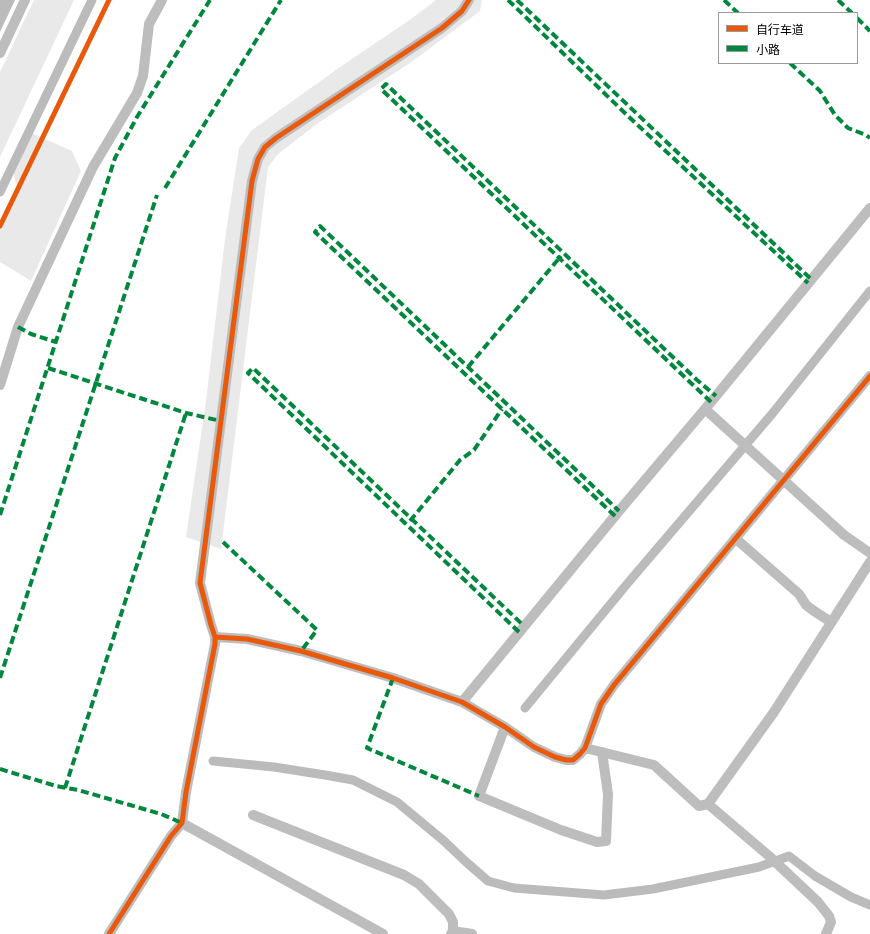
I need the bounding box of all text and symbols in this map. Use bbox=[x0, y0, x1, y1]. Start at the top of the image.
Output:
legend bbox=[718, 12, 858, 64]
text: 自行车道 bbox=[756, 22, 804, 37]
text: 小路 bbox=[756, 42, 780, 57]

